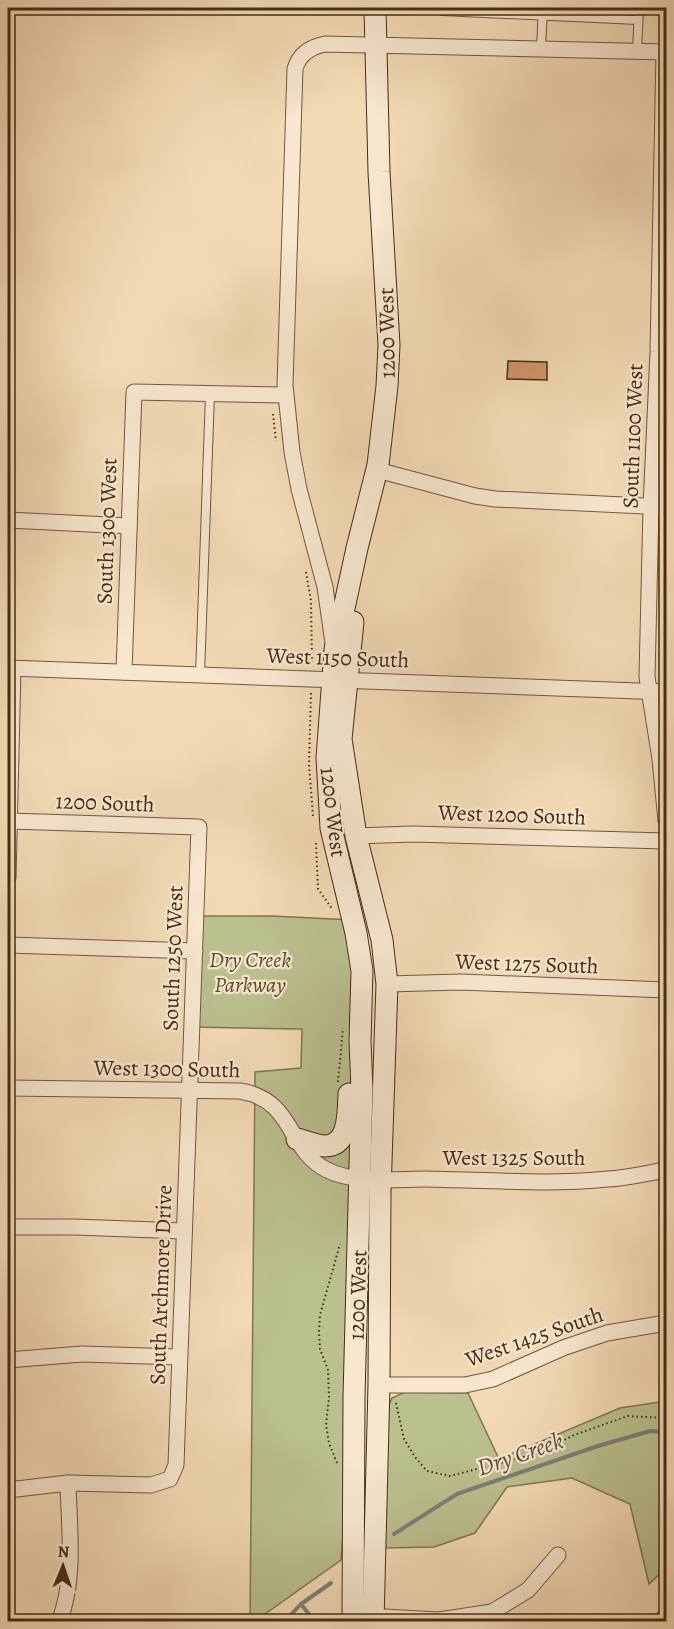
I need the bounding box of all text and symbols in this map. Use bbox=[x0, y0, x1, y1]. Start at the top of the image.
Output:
street label: 1200 West bbox=[371, 287, 403, 379]
street label: South 1100 West bbox=[615, 363, 651, 509]
street label: South 1300 West bbox=[89, 457, 125, 605]
street label: West 1150 South bbox=[265, 640, 410, 675]
street label: 1200 West bbox=[313, 765, 353, 859]
street label: 1200 South bbox=[55, 786, 155, 820]
street label: West 1200 South bbox=[436, 797, 587, 833]
street label: South 1250 West bbox=[155, 885, 191, 1031]
park label: Dry Creek Parkway bbox=[209, 945, 291, 1000]
street label: West 1275 South bbox=[454, 946, 599, 981]
street label: West 1300 South bbox=[92, 1053, 241, 1085]
street label: West 1325 South bbox=[441, 1143, 586, 1173]
street label: South Archmore Drive bbox=[143, 1184, 179, 1386]
street label: 1200 West bbox=[341, 1249, 375, 1341]
street label: West 1425 South bbox=[460, 1299, 608, 1375]
water label: Dry Creek bbox=[473, 1424, 568, 1484]
north arrow bbox=[33, 1536, 93, 1596]
text: N bbox=[57, 1541, 70, 1563]

